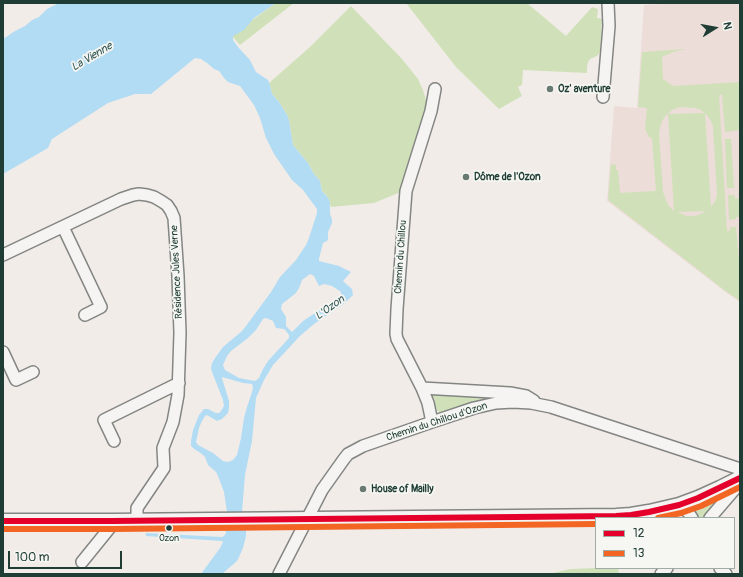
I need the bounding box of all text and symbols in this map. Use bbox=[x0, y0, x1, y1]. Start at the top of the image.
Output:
north arrow bbox=[695, 8, 735, 48]
text: N bbox=[720, 21, 734, 31]
water label: La Vienne bbox=[69, 40, 115, 74]
place label: Oz' aventure bbox=[558, 83, 611, 95]
marker: Oz' aventure bbox=[545, 84, 555, 94]
place label: Dôme de l'Ozon bbox=[474, 171, 541, 183]
marker: Dôme de l'Ozon bbox=[461, 172, 471, 182]
street label: Chemin du Chillou bbox=[392, 220, 410, 294]
street label: Résidence Jules Verne bbox=[169, 225, 185, 319]
water label: L'Ozon bbox=[313, 293, 347, 323]
street label: Chemin du Chillou d'Ozon bbox=[385, 400, 489, 444]
place label: House of Mailly bbox=[371, 483, 434, 495]
marker: House of Mailly bbox=[358, 484, 368, 494]
legend bbox=[595, 517, 735, 569]
marker: Ozon bbox=[164, 523, 174, 533]
text: 12 bbox=[633, 526, 644, 541]
place label: Ozon bbox=[159, 534, 179, 544]
scale bar bbox=[10, 543, 124, 569]
text: 13 bbox=[633, 546, 644, 561]
text: 100 m bbox=[15, 550, 49, 565]

